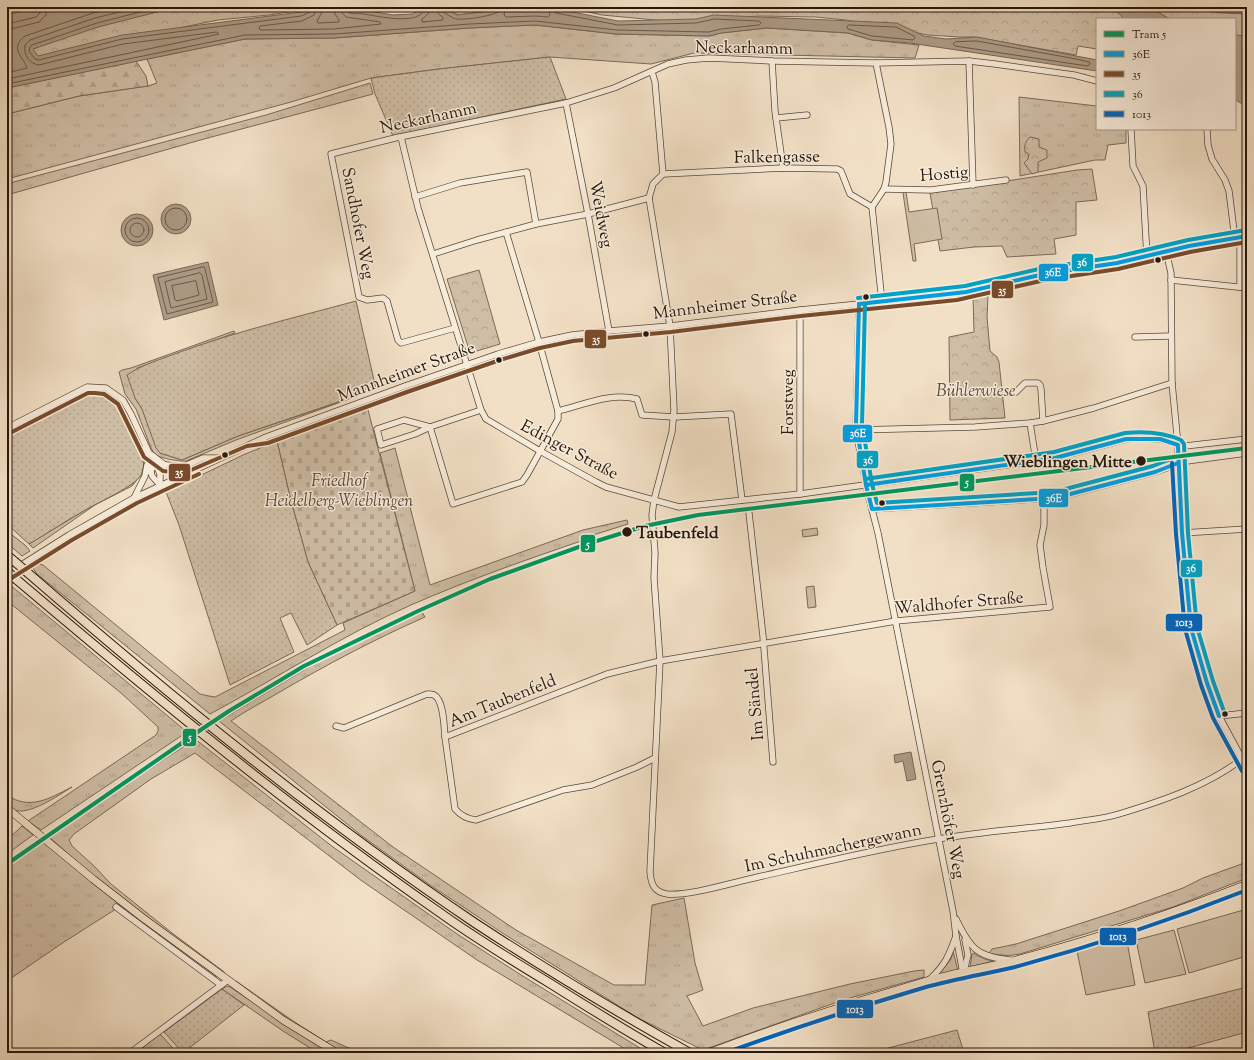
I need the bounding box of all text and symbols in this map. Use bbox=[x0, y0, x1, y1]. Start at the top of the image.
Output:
legend bbox=[1096, 18, 1236, 130]
text: Tram 5 bbox=[1132, 26, 1166, 44]
street label: Neckarhamm bbox=[695, 36, 793, 62]
text: 36E bbox=[1132, 46, 1151, 64]
text: 35 bbox=[1132, 66, 1141, 84]
text: 36 bbox=[1132, 86, 1143, 104]
street label: Neckarhamm bbox=[378, 97, 479, 141]
text: 1013 bbox=[1132, 106, 1151, 124]
street label: Falkengasse bbox=[734, 145, 820, 171]
street label: Hostig bbox=[919, 161, 969, 189]
street label: Sandhofer Weg bbox=[334, 165, 380, 281]
street label: Weidweg bbox=[582, 179, 618, 250]
line badge: 36 bbox=[1071, 253, 1094, 272]
text: 36 bbox=[1077, 255, 1087, 271]
unlabelled marker bbox=[1153, 255, 1163, 265]
line badge: 36E bbox=[1038, 263, 1069, 282]
text: 36E bbox=[1045, 265, 1062, 281]
line badge: 35 bbox=[991, 280, 1014, 299]
text: 35 bbox=[998, 283, 1006, 299]
street label: Mannheimer Straße bbox=[652, 285, 799, 327]
unlabelled marker bbox=[861, 292, 871, 302]
line badge: 35 bbox=[584, 329, 607, 349]
unlabelled marker bbox=[641, 329, 651, 339]
text: 35 bbox=[592, 332, 600, 348]
street label: Mannheimer Straße bbox=[334, 337, 479, 409]
unlabelled marker bbox=[494, 355, 504, 365]
street label: Forstweg bbox=[777, 369, 801, 435]
park label: Bühlerwiese bbox=[936, 380, 1016, 404]
street label: Edinger Straße bbox=[516, 415, 622, 487]
line badge: 36E bbox=[842, 424, 873, 443]
text: 36E bbox=[850, 426, 867, 442]
unlabelled marker bbox=[220, 450, 230, 460]
line badge: 36 bbox=[856, 450, 879, 469]
place label: Wieblingen Mitte bbox=[1003, 451, 1132, 475]
text: 36 bbox=[863, 453, 873, 469]
marker: Wieblingen Mitte bbox=[1134, 454, 1148, 468]
line badge: 35 bbox=[168, 463, 191, 482]
text: 35 bbox=[175, 465, 183, 481]
park label: Friedhof Heidelberg-Wieblingen bbox=[265, 470, 413, 514]
line badge: 5 bbox=[959, 473, 975, 492]
text: 5 bbox=[964, 475, 969, 491]
line badge: 36E bbox=[1038, 488, 1069, 508]
text: 36E bbox=[1046, 491, 1063, 507]
unlabelled marker bbox=[877, 498, 887, 508]
place label: Taubenfeld bbox=[636, 522, 719, 546]
marker: Taubenfeld bbox=[620, 525, 634, 539]
line badge: 5 bbox=[580, 534, 596, 553]
text: 5 bbox=[585, 537, 590, 553]
line badge: 36 bbox=[1180, 559, 1203, 578]
text: 36 bbox=[1186, 561, 1196, 577]
street label: Waldhofer Straße bbox=[894, 586, 1025, 622]
line badge: 1013 bbox=[1165, 613, 1203, 632]
text: 1013 bbox=[1174, 615, 1193, 631]
street label: Im Sändel bbox=[741, 666, 771, 741]
street label: Am Taubenfeld bbox=[445, 669, 560, 734]
unlabelled marker bbox=[1220, 709, 1230, 719]
line badge: 5 bbox=[182, 728, 197, 747]
text: 5 bbox=[187, 730, 192, 746]
street label: Grenzhöfer Weg bbox=[924, 758, 970, 881]
street label: Im Schuhmachergewann bbox=[743, 818, 924, 879]
line badge: 1013 bbox=[1099, 927, 1137, 946]
text: 1013 bbox=[1108, 929, 1127, 945]
line badge: 1013 bbox=[836, 999, 874, 1019]
text: 1013 bbox=[845, 1002, 864, 1018]

